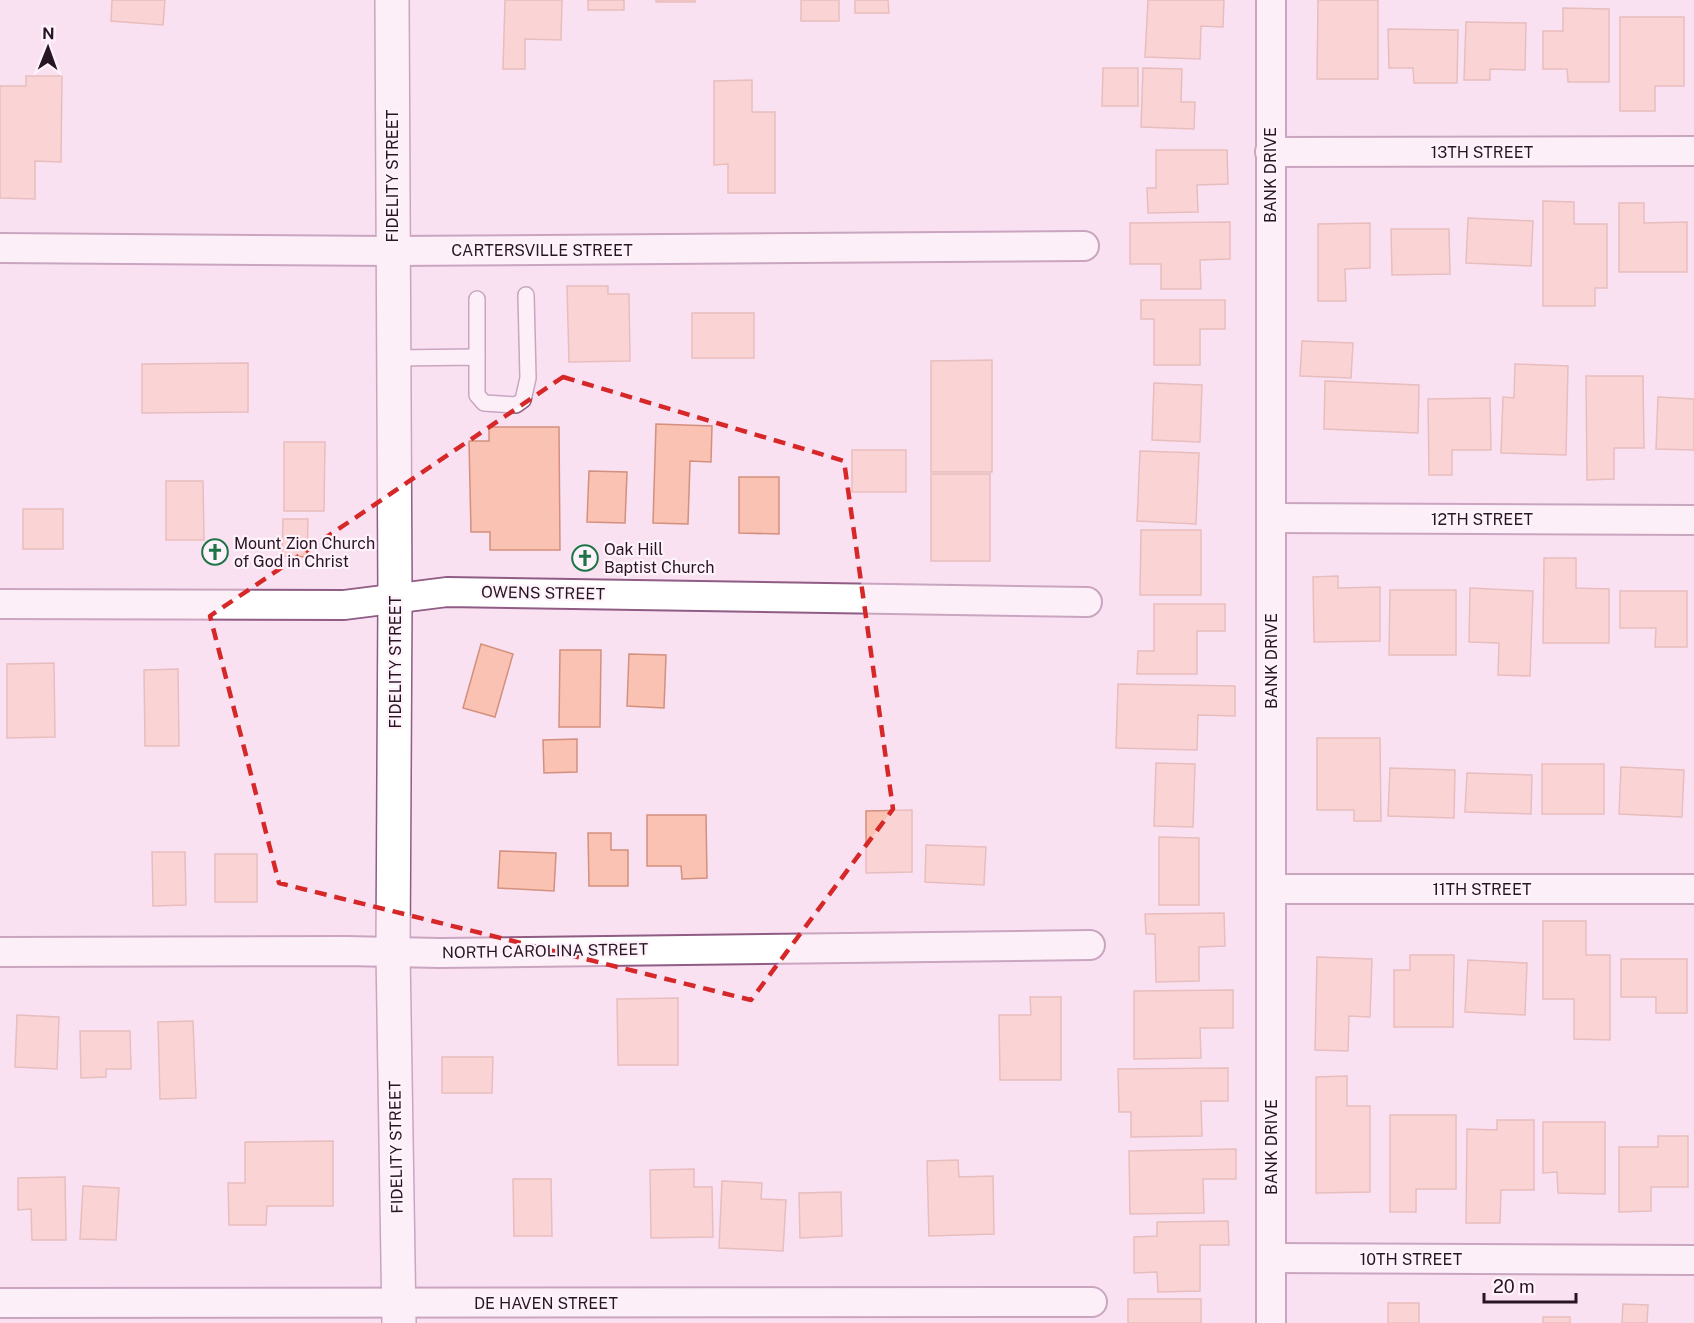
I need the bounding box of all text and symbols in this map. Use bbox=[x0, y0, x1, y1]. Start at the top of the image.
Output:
north arrow bbox=[18, 18, 78, 78]
text: N bbox=[42, 24, 55, 43]
street label: FIDELITY STREET bbox=[383, 109, 402, 243]
street label: BANK DRIVE bbox=[1261, 127, 1280, 223]
street label: 13TH STREET bbox=[1431, 143, 1534, 162]
street label: CARTERSVILLE STREET bbox=[451, 241, 633, 260]
street label: 12TH STREET bbox=[1431, 510, 1534, 529]
place label: Mount Zion Church of God in Christ bbox=[234, 534, 375, 571]
church icon: Mount Zion Church of God in Christ bbox=[200, 537, 230, 567]
place label: Oak Hill Baptist Church bbox=[604, 540, 715, 577]
church icon: Oak Hill Baptist Church bbox=[570, 543, 600, 573]
street label: OWENS STREET bbox=[481, 582, 606, 604]
street label: FIDELITY STREET bbox=[386, 595, 405, 729]
street label: BANK DRIVE bbox=[1262, 613, 1281, 709]
street label: 11TH STREET bbox=[1432, 880, 1532, 899]
street label: NORTH CAROLINA STREET bbox=[442, 940, 649, 962]
street label: FIDELITY STREET bbox=[385, 1080, 407, 1214]
street label: BANK DRIVE bbox=[1262, 1099, 1281, 1195]
street label: 10TH STREET bbox=[1360, 1250, 1463, 1269]
scale bar bbox=[1484, 1266, 1576, 1304]
text: 20 m bbox=[1493, 1276, 1535, 1297]
street label: DE HAVEN STREET bbox=[474, 1294, 618, 1313]

